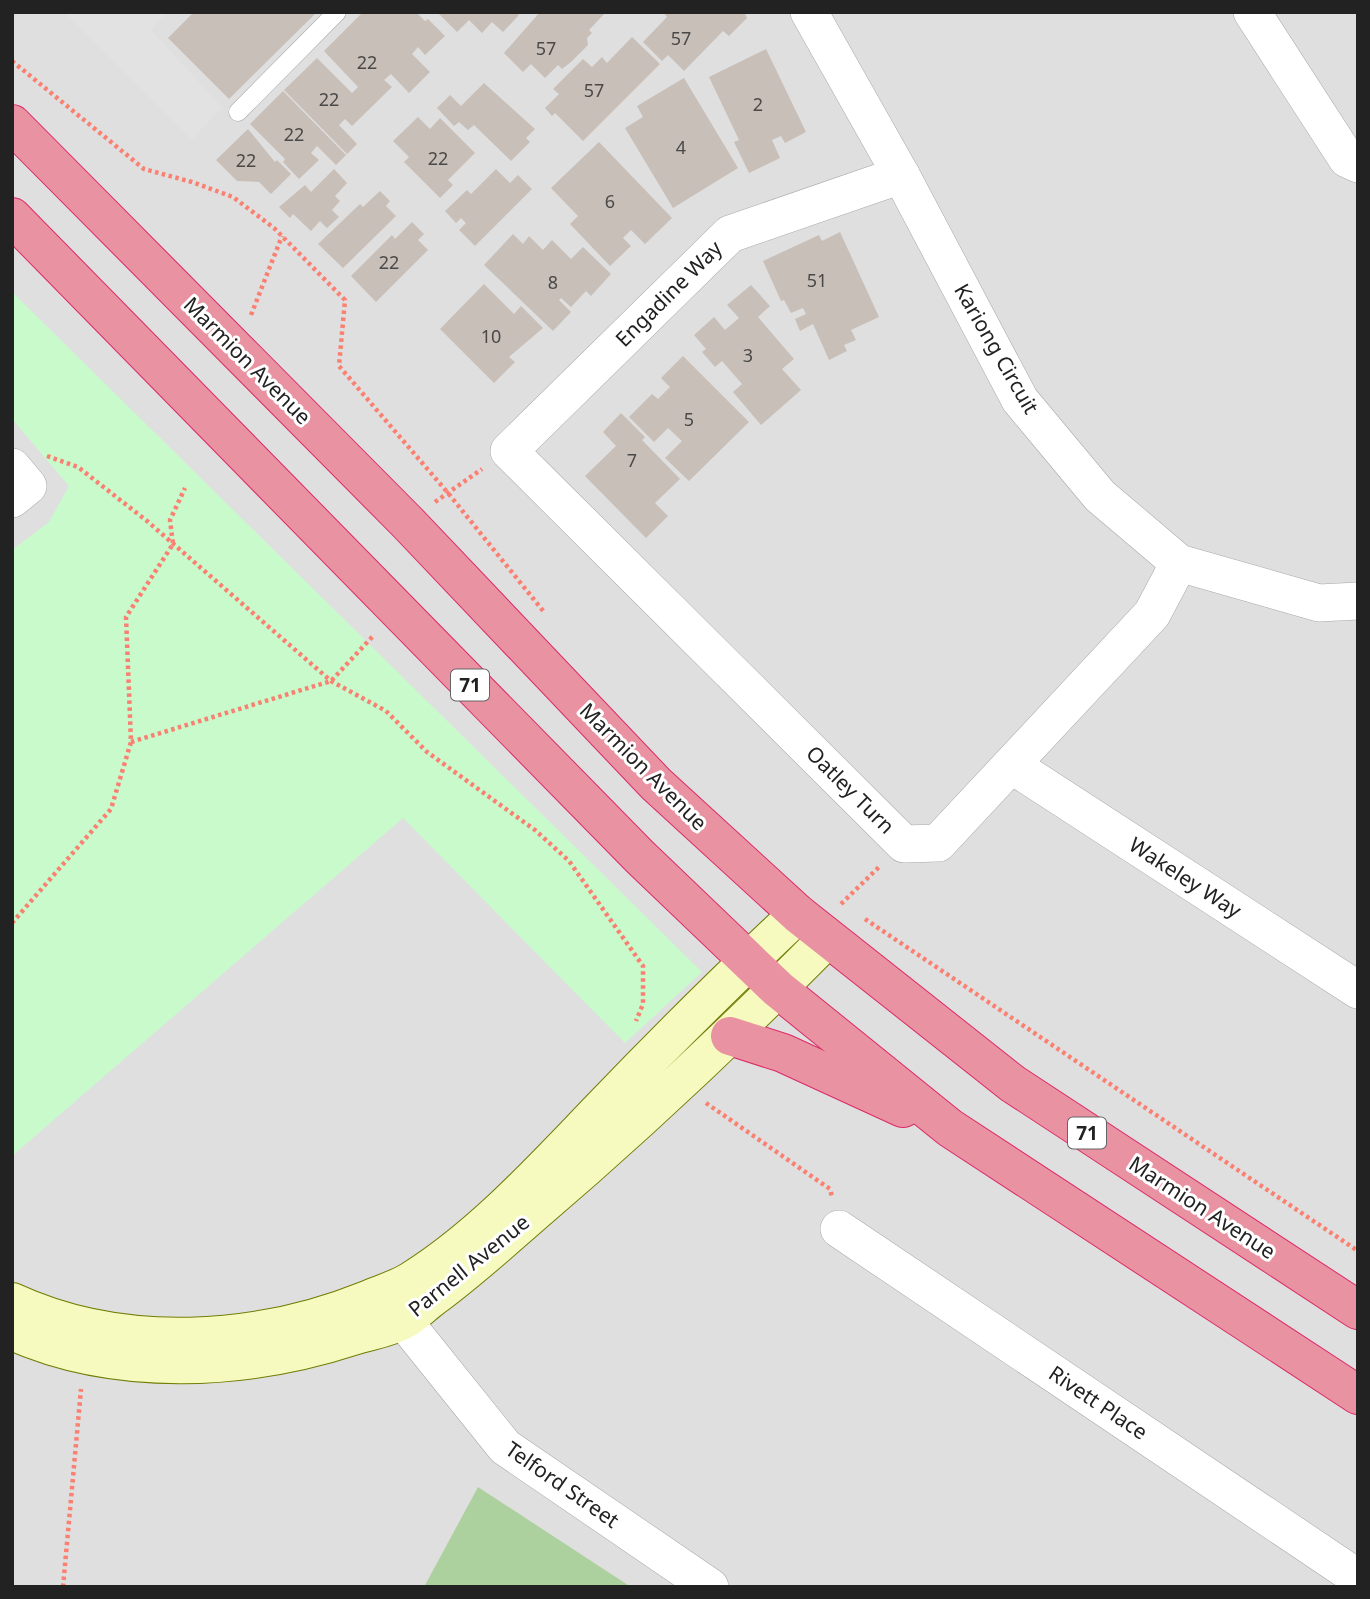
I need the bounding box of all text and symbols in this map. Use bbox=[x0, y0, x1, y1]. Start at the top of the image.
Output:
house number: 57 bbox=[671, 26, 691, 50]
house number: 57 bbox=[536, 36, 556, 60]
house number: 22 bbox=[357, 50, 377, 74]
house number: 57 bbox=[584, 78, 604, 102]
house number: 22 bbox=[319, 87, 339, 111]
house number: 2 bbox=[753, 92, 763, 116]
house number: 22 bbox=[284, 122, 304, 146]
house number: 4 bbox=[676, 135, 686, 159]
house number: 22 bbox=[428, 146, 448, 170]
house number: 22 bbox=[236, 148, 256, 172]
house number: 6 bbox=[605, 189, 615, 213]
street label: Engadine Way bbox=[609, 234, 728, 353]
house number: 22 bbox=[379, 250, 399, 274]
house number: 51 bbox=[807, 268, 827, 292]
house number: 8 bbox=[548, 270, 558, 294]
street label: Kariong Circuit bbox=[948, 278, 1046, 419]
street label: Marmion Avenue bbox=[178, 290, 318, 430]
house number: 10 bbox=[481, 324, 501, 348]
house number: 3 bbox=[743, 343, 753, 367]
house number: 5 bbox=[684, 407, 694, 431]
house number: 7 bbox=[627, 448, 637, 472]
road number: 71 bbox=[451, 670, 489, 700]
street label: Marmion Avenue bbox=[574, 696, 714, 836]
street label: Oatley Turn bbox=[800, 739, 901, 840]
street label: Wakeley Way bbox=[1124, 830, 1247, 924]
road number: 71 bbox=[1068, 1118, 1106, 1148]
street label: Marmion Avenue bbox=[1124, 1149, 1281, 1265]
street label: Parnell Avenue bbox=[402, 1208, 535, 1323]
street label: Rivett Place bbox=[1044, 1359, 1153, 1445]
street label: Telford Street bbox=[500, 1435, 625, 1534]

